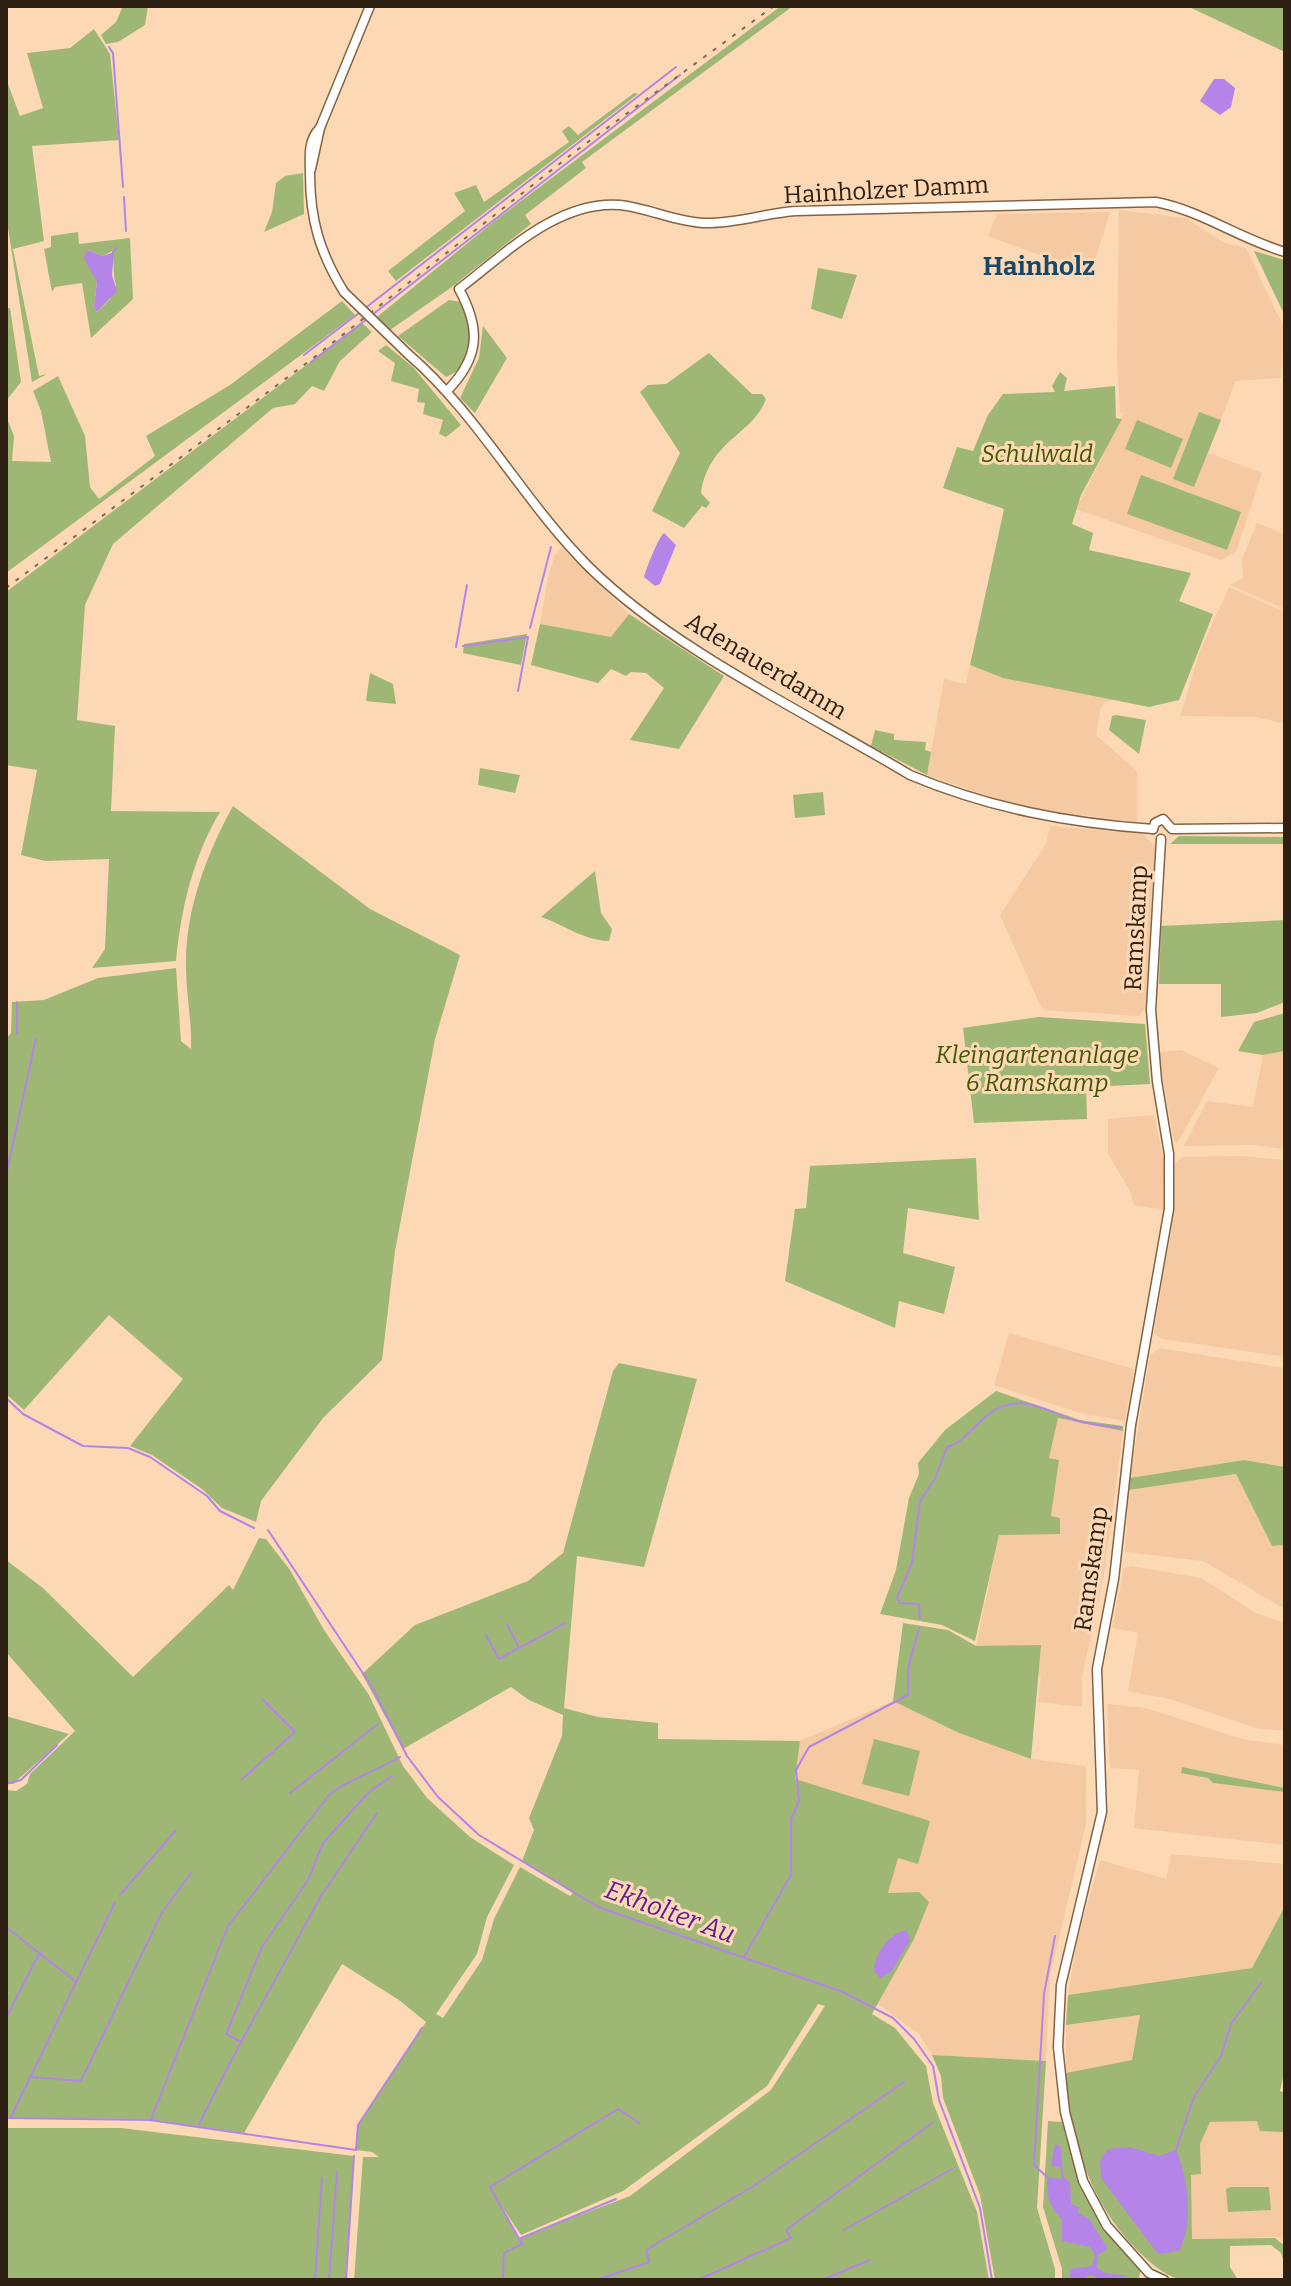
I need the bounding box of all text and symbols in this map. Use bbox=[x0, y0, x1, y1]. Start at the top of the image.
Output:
street label: Hainholzer Damm bbox=[783, 171, 989, 209]
district label: Hainholz bbox=[983, 251, 1095, 282]
park label: Schulwald bbox=[981, 440, 1093, 468]
street label: Adenauerdamm bbox=[680, 607, 852, 725]
street label: Ramskamp bbox=[1119, 864, 1153, 992]
park label: Kleingartenanlage 6 Ramskamp bbox=[935, 1041, 1139, 1097]
street label: Ramskamp bbox=[1068, 1505, 1114, 1633]
water label: Ekholter Au bbox=[601, 1874, 739, 1950]

